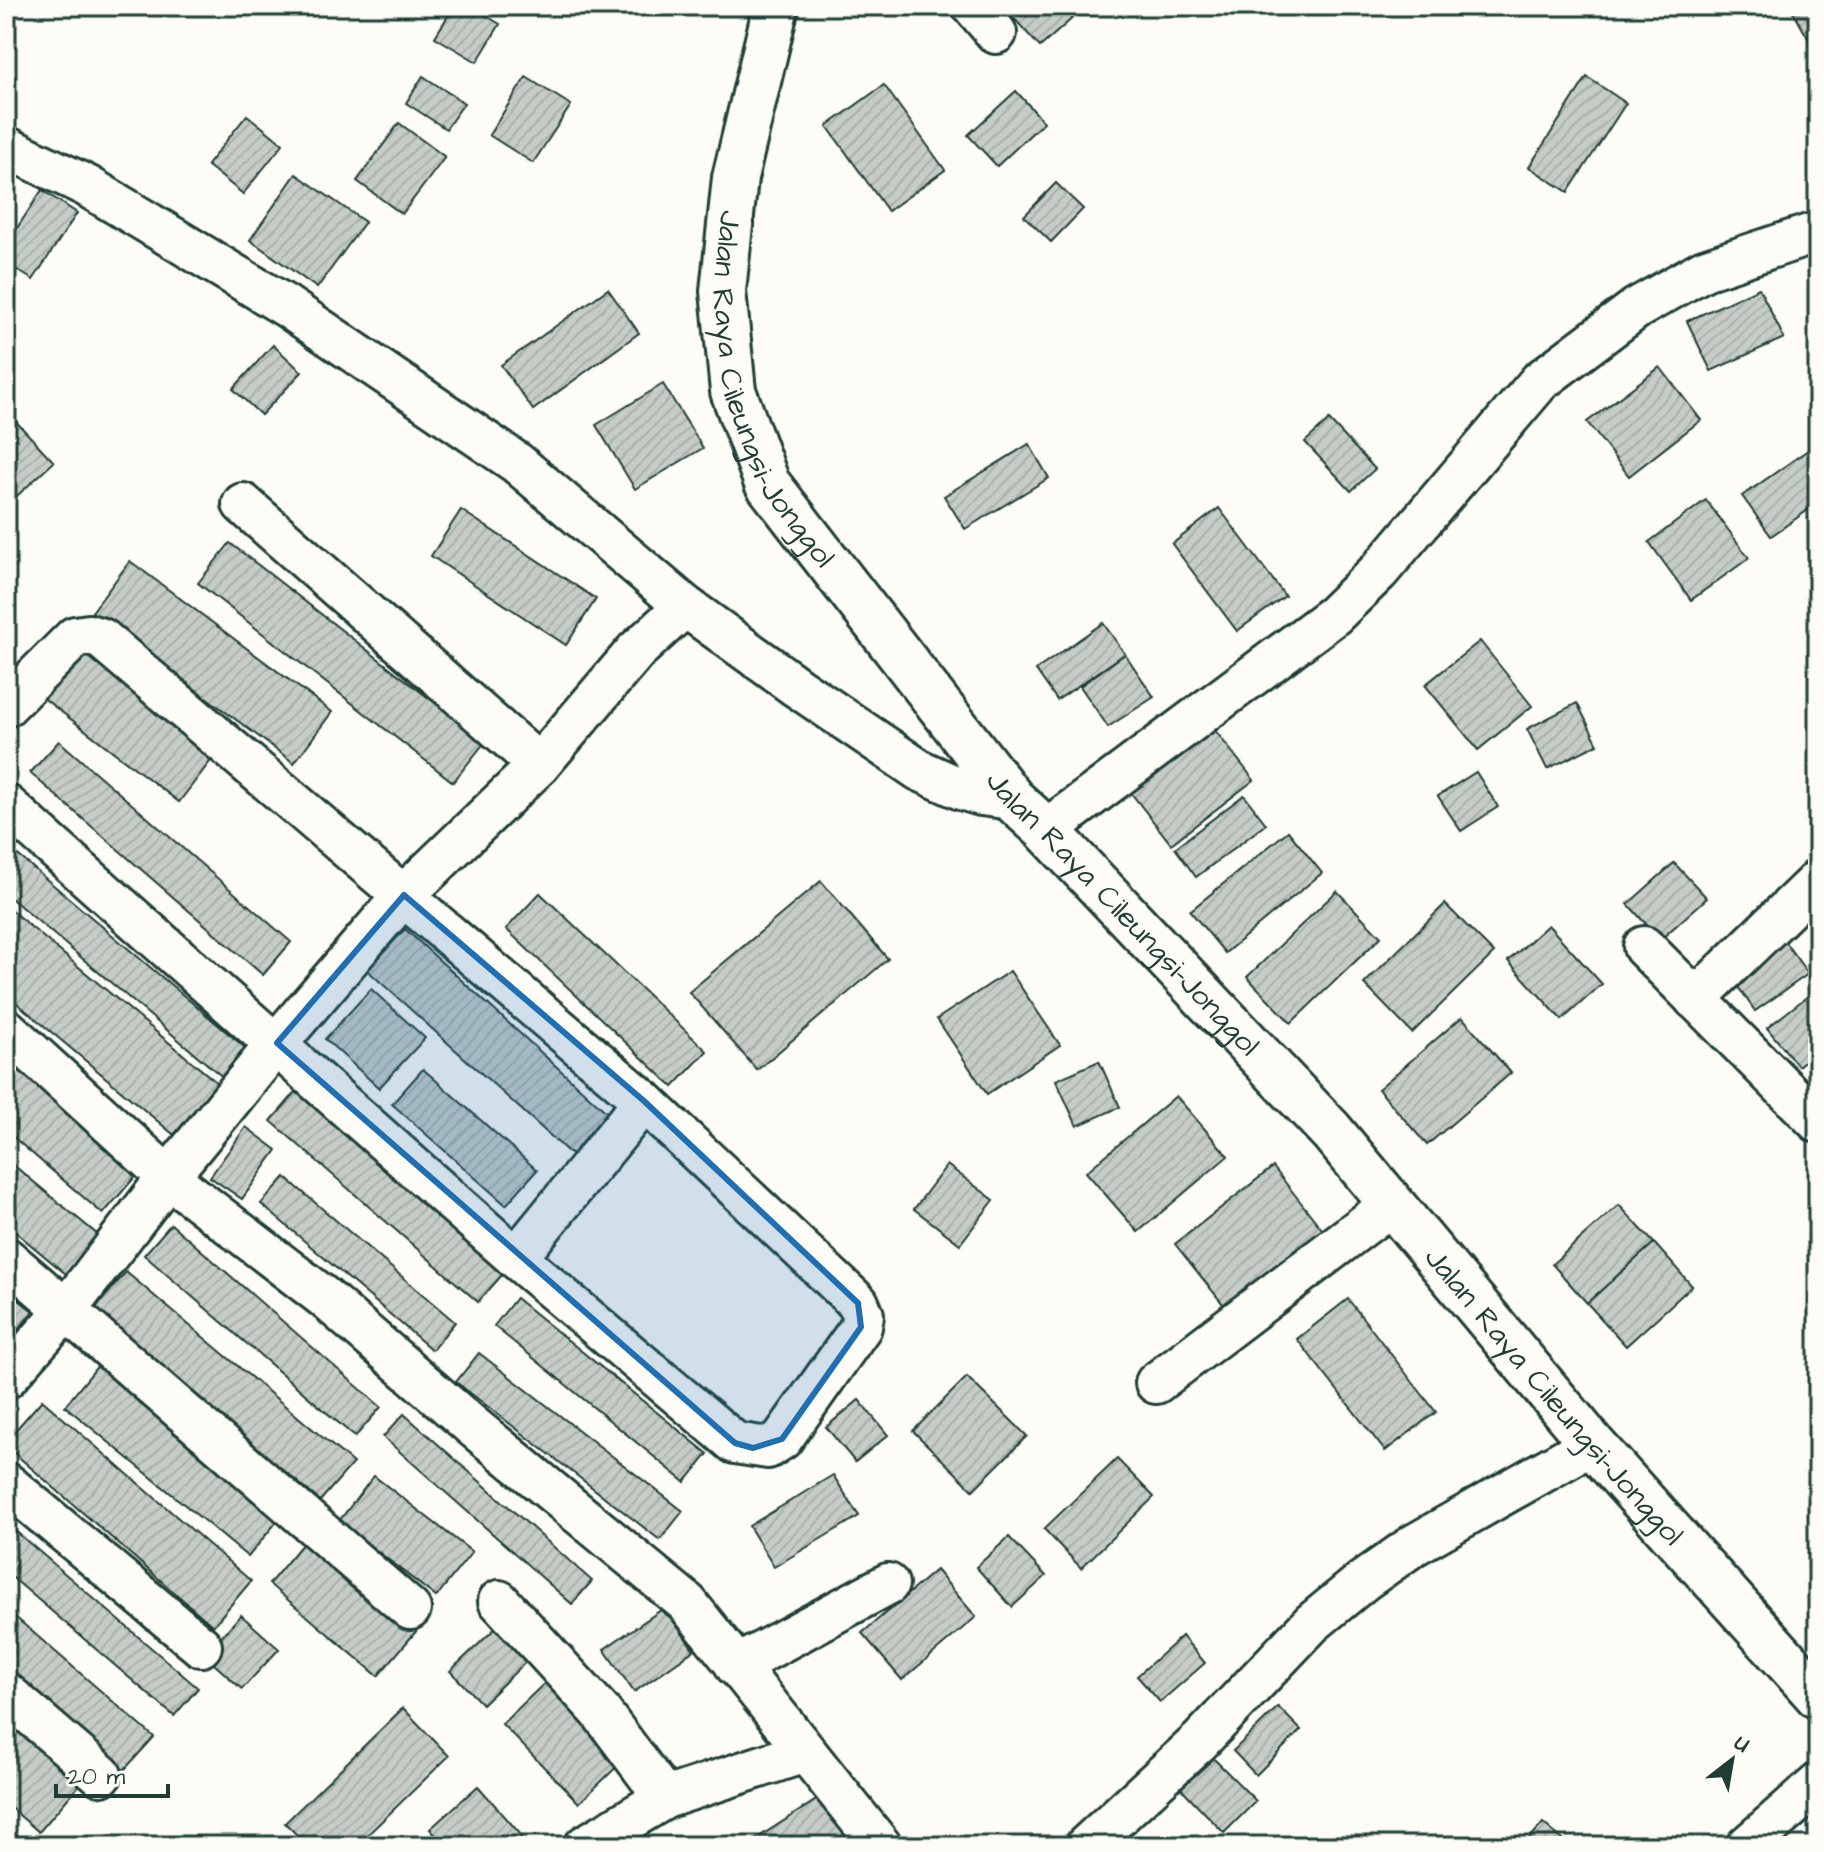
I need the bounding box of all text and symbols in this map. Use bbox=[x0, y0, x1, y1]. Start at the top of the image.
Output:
street label: Jalan Raya Cileungsi-Jonggol bbox=[701, 209, 845, 576]
street label: Jalan Raya Cileungsi-Jonggol bbox=[976, 762, 1269, 1065]
street label: Jalan Raya Cileungsi-Jonggol bbox=[1414, 1238, 1693, 1555]
north arrow bbox=[1692, 1720, 1772, 1800]
text: U bbox=[1728, 1728, 1755, 1761]
scale bar bbox=[56, 1748, 168, 1798]
text: 20 m bbox=[68, 1760, 125, 1794]

